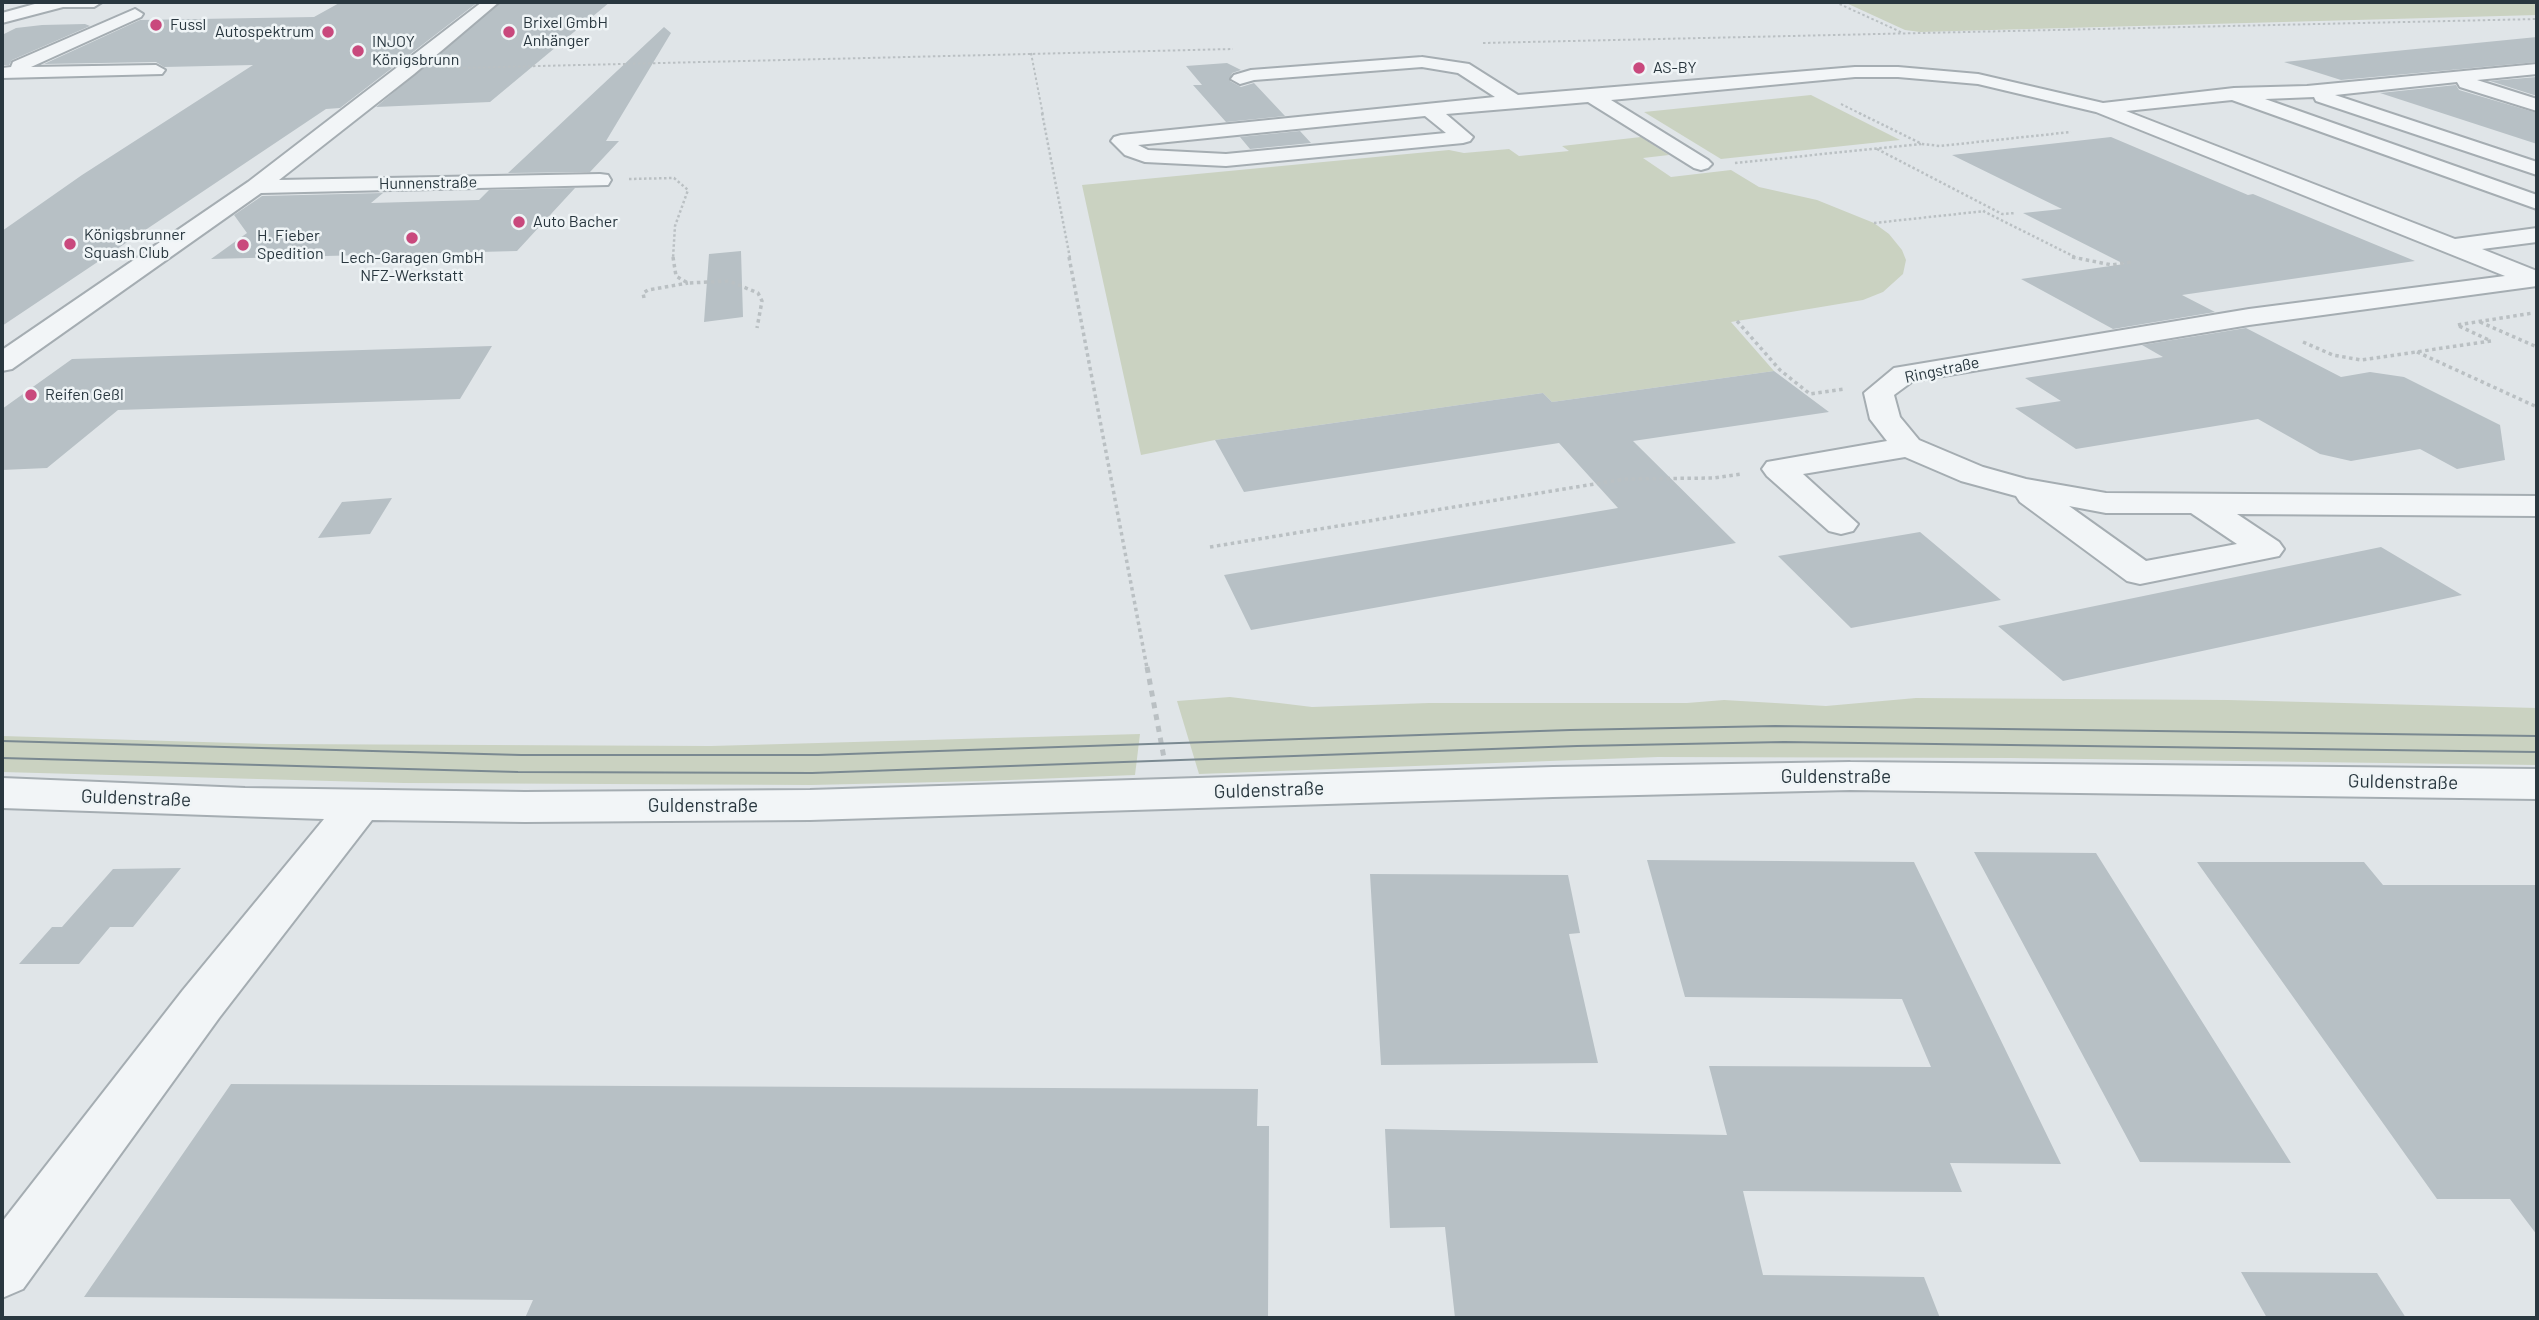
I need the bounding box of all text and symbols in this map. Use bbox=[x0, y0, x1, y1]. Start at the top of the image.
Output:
place label: Brixel GmbH Anhänger bbox=[523, 13, 608, 51]
place label: Fussl bbox=[170, 15, 206, 35]
marker: Fussl bbox=[148, 17, 164, 33]
place label: Autospektrum bbox=[215, 22, 314, 42]
marker: Autospektrum bbox=[320, 24, 336, 40]
marker: Brixel GmbH Anhänger bbox=[501, 24, 517, 40]
place label: INJOY Königsbrunn bbox=[372, 32, 459, 70]
marker: INJOY Königsbrunn bbox=[350, 43, 366, 59]
place label: AS-BY bbox=[1653, 58, 1697, 78]
marker: AS-BY bbox=[1631, 60, 1647, 76]
street label: Hunnenstraße bbox=[379, 173, 477, 193]
place label: Auto Bacher bbox=[533, 212, 618, 232]
marker: Auto Bacher bbox=[511, 214, 527, 230]
place label: Königsbrunner Squash Club bbox=[84, 225, 186, 263]
place label: H. Fieber Spedition bbox=[257, 226, 324, 264]
marker: Lech-Garagen GmbH NFZ-Werkstatt bbox=[404, 230, 420, 246]
marker: Königsbrunner Squash Club bbox=[62, 236, 78, 252]
marker: H. Fieber Spedition bbox=[235, 237, 251, 253]
place label: Lech-Garagen GmbH NFZ-Werkstatt bbox=[340, 248, 484, 286]
street label: Ringstraße bbox=[1903, 353, 1981, 387]
place label: Reifen Geßl bbox=[45, 385, 124, 405]
marker: Reifen Geßl bbox=[23, 387, 39, 403]
street label: Guldenstraße bbox=[1781, 766, 1891, 788]
street label: Guldenstraße bbox=[2348, 770, 2458, 794]
street label: Guldenstraße bbox=[1213, 777, 1325, 803]
street label: Guldenstraße bbox=[80, 785, 192, 811]
street label: Guldenstraße bbox=[648, 795, 758, 817]

